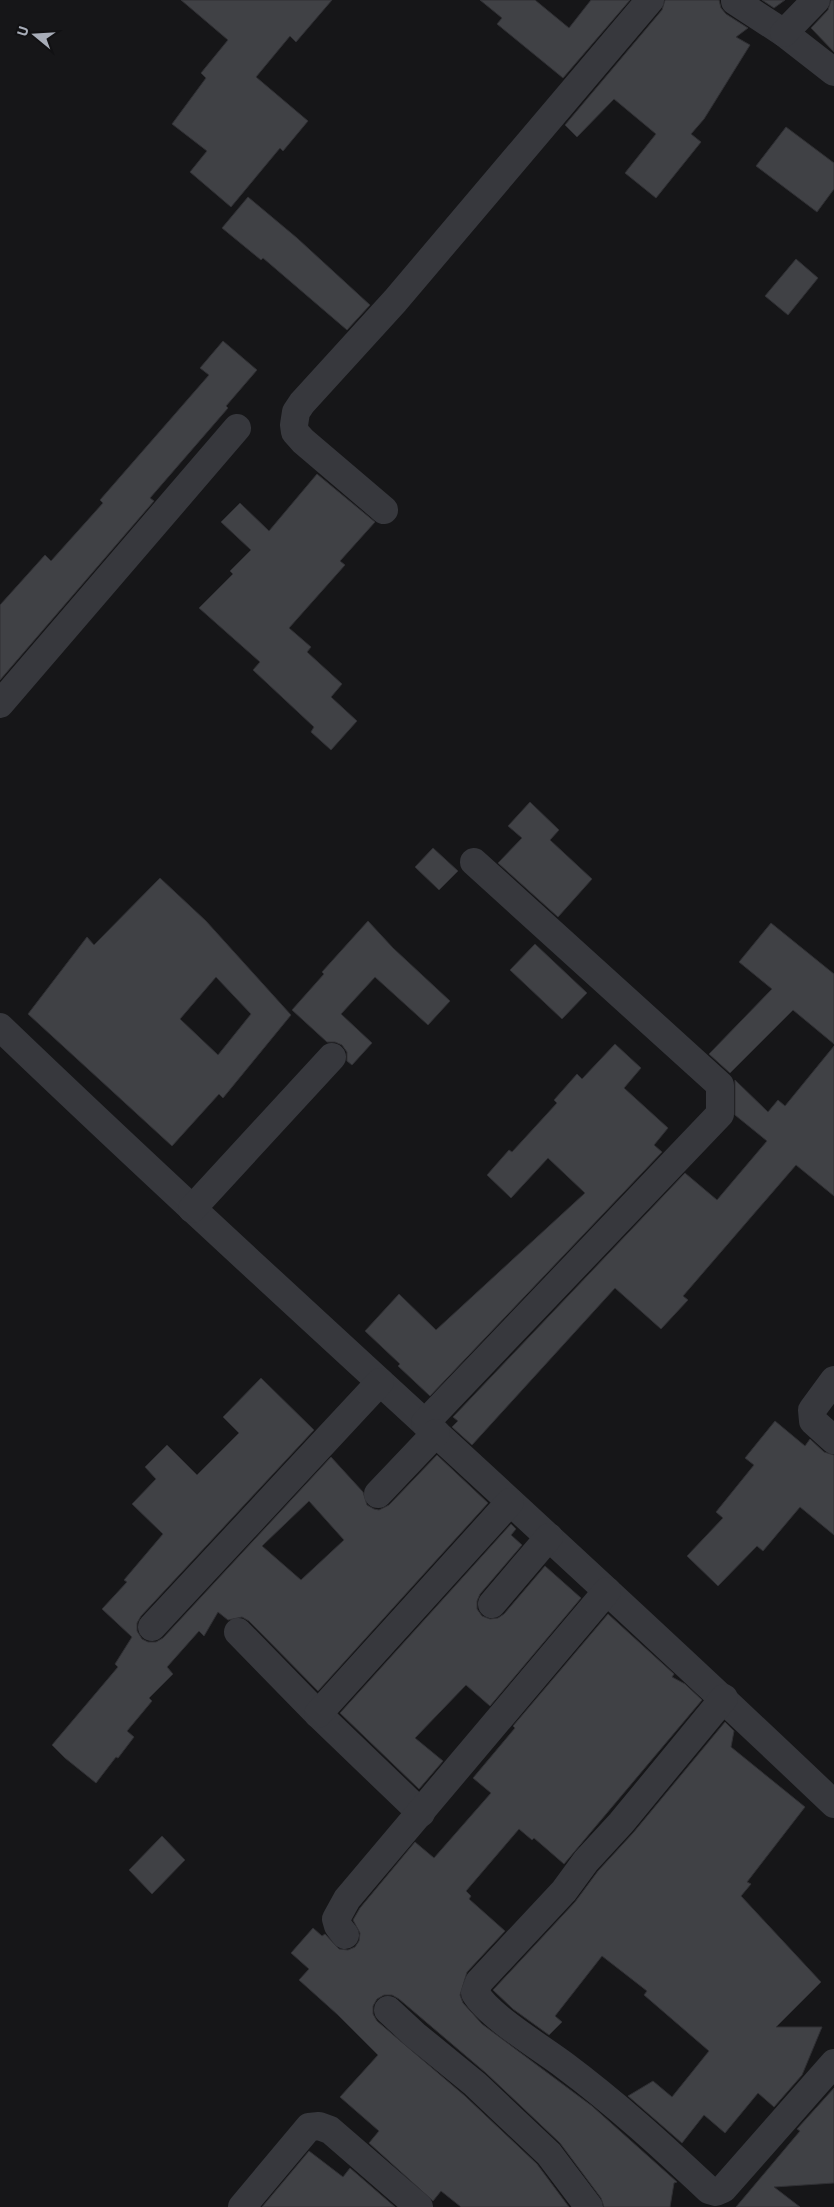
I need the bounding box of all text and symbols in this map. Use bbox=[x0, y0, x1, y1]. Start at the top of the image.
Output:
north arrow bbox=[10, 10, 60, 60]
text: U bbox=[13, 24, 33, 38]

